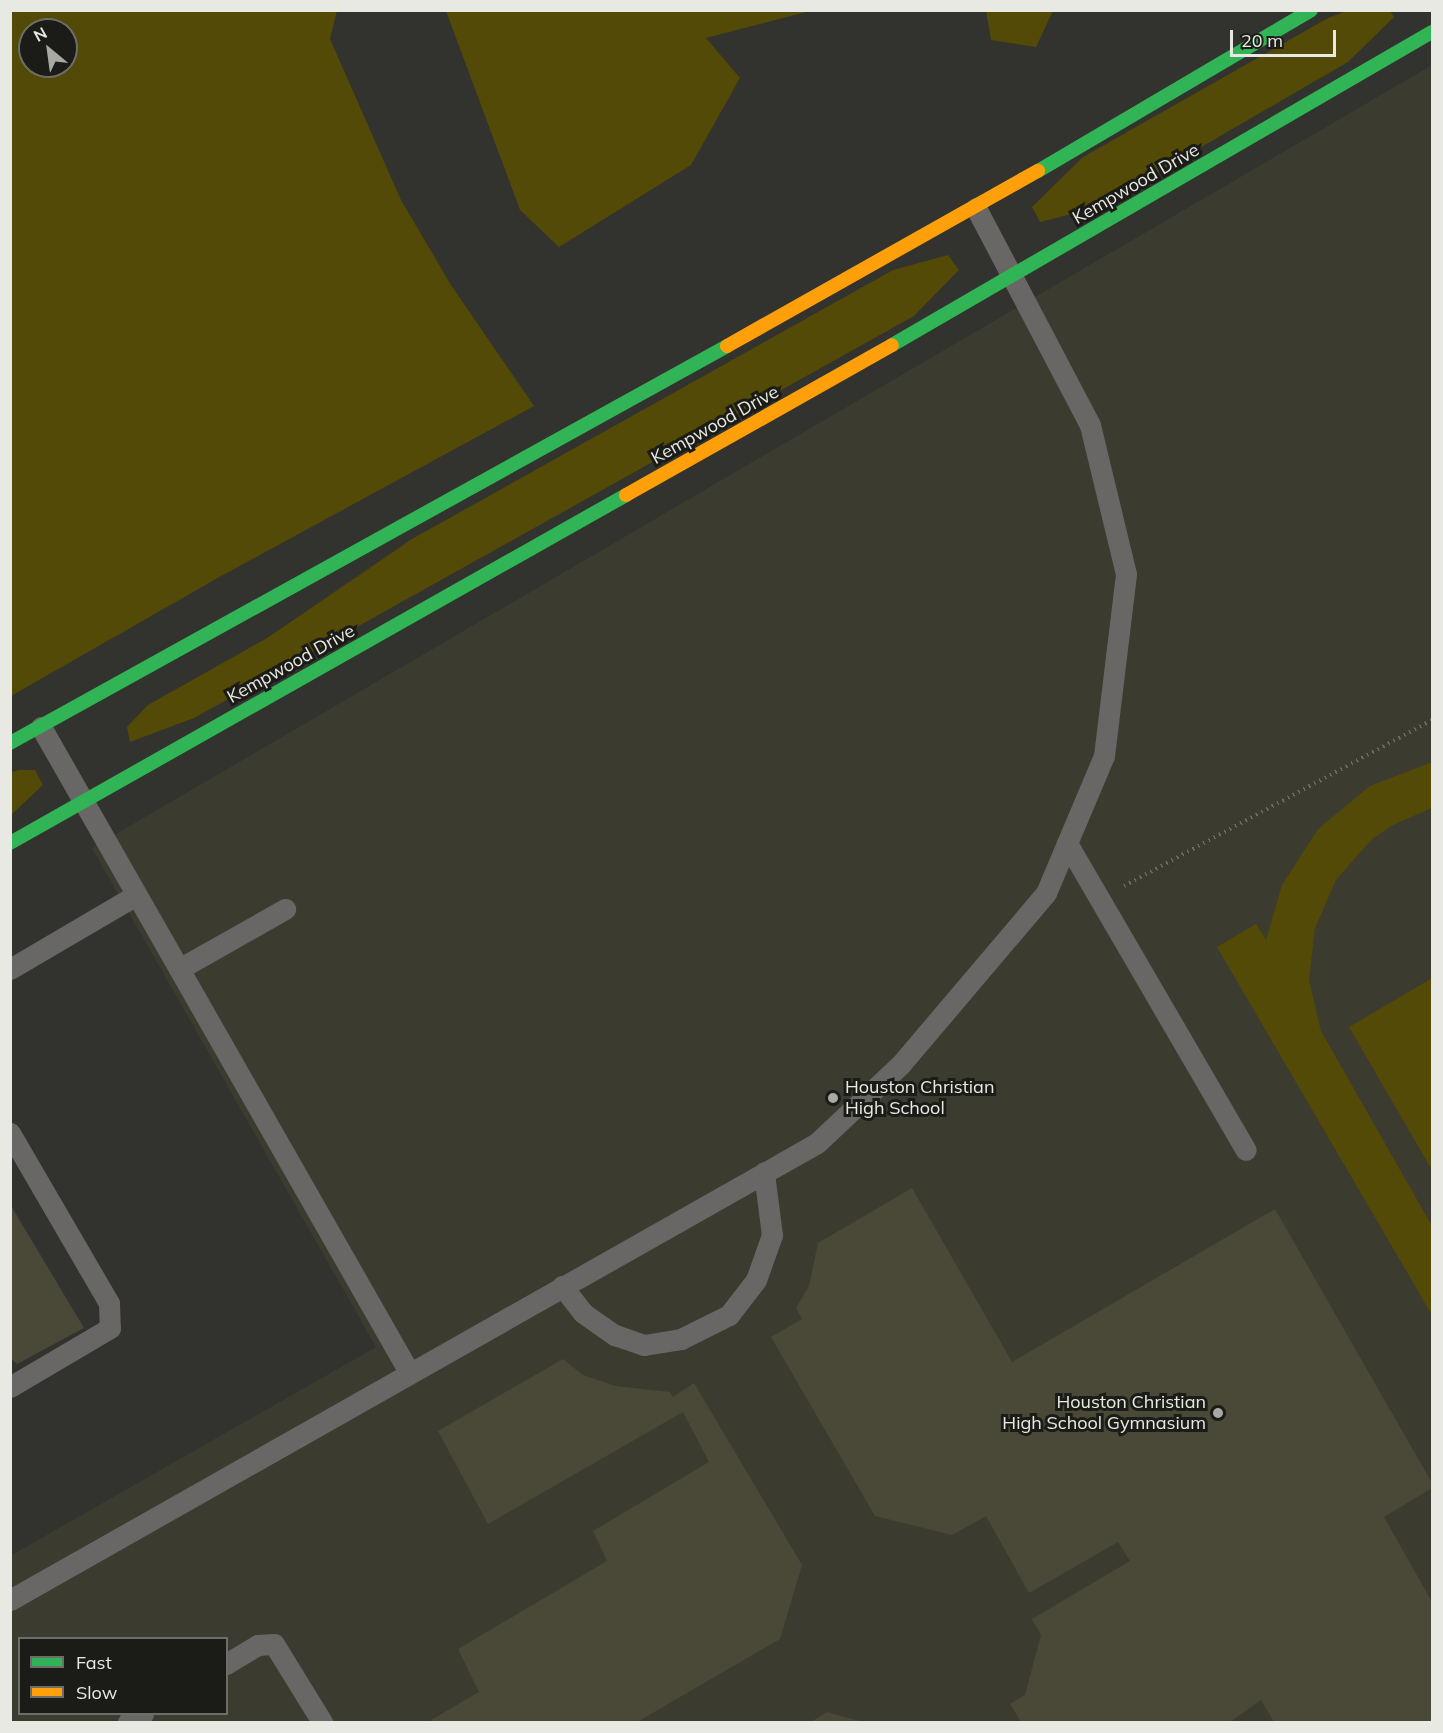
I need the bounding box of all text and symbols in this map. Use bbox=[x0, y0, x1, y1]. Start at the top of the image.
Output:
north arrow bbox=[18, 18, 78, 78]
scale bar bbox=[1233, 18, 1340, 56]
text: N bbox=[30, 22, 50, 46]
text: 20 m bbox=[1241, 29, 1283, 52]
street label: Kempwood Drive bbox=[1069, 139, 1203, 229]
street label: Kempwood Drive bbox=[647, 381, 783, 469]
street label: Kempwood Drive bbox=[223, 620, 359, 708]
place label: Houston Christian High School bbox=[845, 1077, 994, 1120]
marker: Houston Christian High School bbox=[826, 1091, 840, 1105]
place label: Houston Christian High School Gymnasium bbox=[1002, 1392, 1206, 1434]
marker: Houston Christian High School Gymnasium bbox=[1211, 1406, 1225, 1420]
legend bbox=[18, 1637, 228, 1715]
text: Fast bbox=[76, 1651, 112, 1674]
text: Slow bbox=[76, 1681, 117, 1704]

